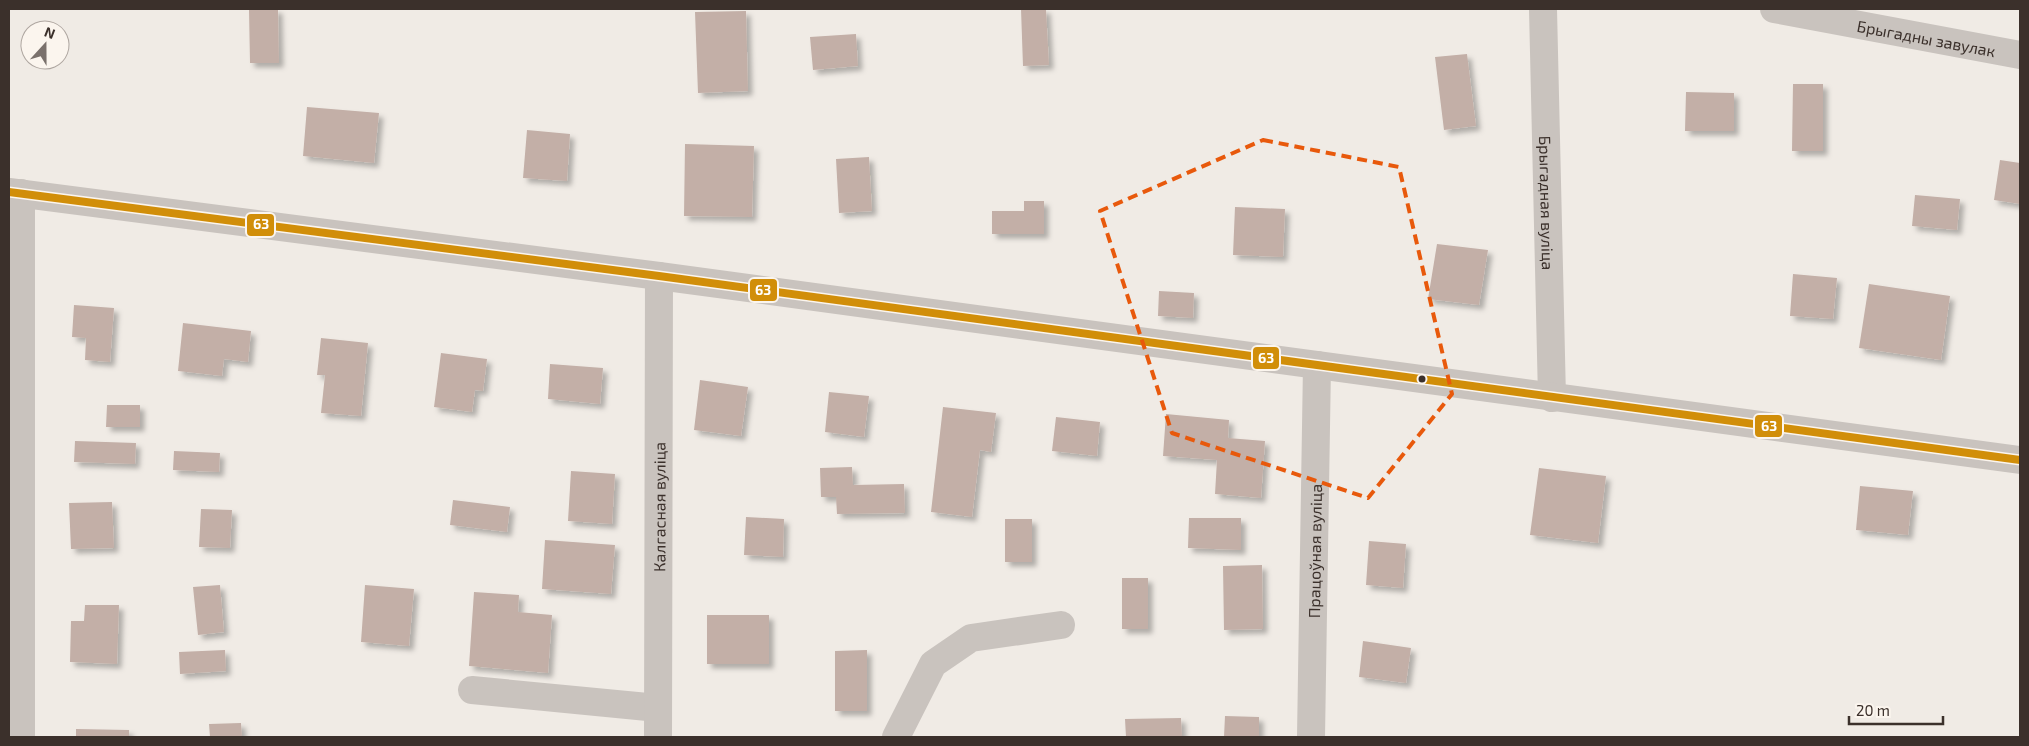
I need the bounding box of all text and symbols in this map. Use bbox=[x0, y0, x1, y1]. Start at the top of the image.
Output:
street label: Брыгадны завулак bbox=[1856, 15, 1998, 60]
north arrow bbox=[20, 20, 70, 70]
text: N bbox=[42, 23, 58, 42]
street label: Брыгадная вуліца bbox=[1536, 135, 1559, 271]
line badge: 63 bbox=[246, 213, 275, 237]
text: 63 bbox=[253, 215, 269, 232]
line badge: 63 bbox=[749, 278, 778, 302]
text: 63 bbox=[755, 281, 771, 298]
line badge: 63 bbox=[1252, 346, 1280, 370]
text: 63 bbox=[1258, 349, 1274, 366]
unlabelled marker bbox=[1417, 374, 1427, 384]
line badge: 63 bbox=[1754, 414, 1783, 438]
text: 63 bbox=[1761, 417, 1777, 434]
street label: Калгасная вуліца bbox=[649, 442, 669, 572]
street label: Працоўная вуліца bbox=[1303, 484, 1325, 618]
scale bar bbox=[1849, 694, 1943, 726]
text: 20 m bbox=[1856, 701, 1890, 719]

